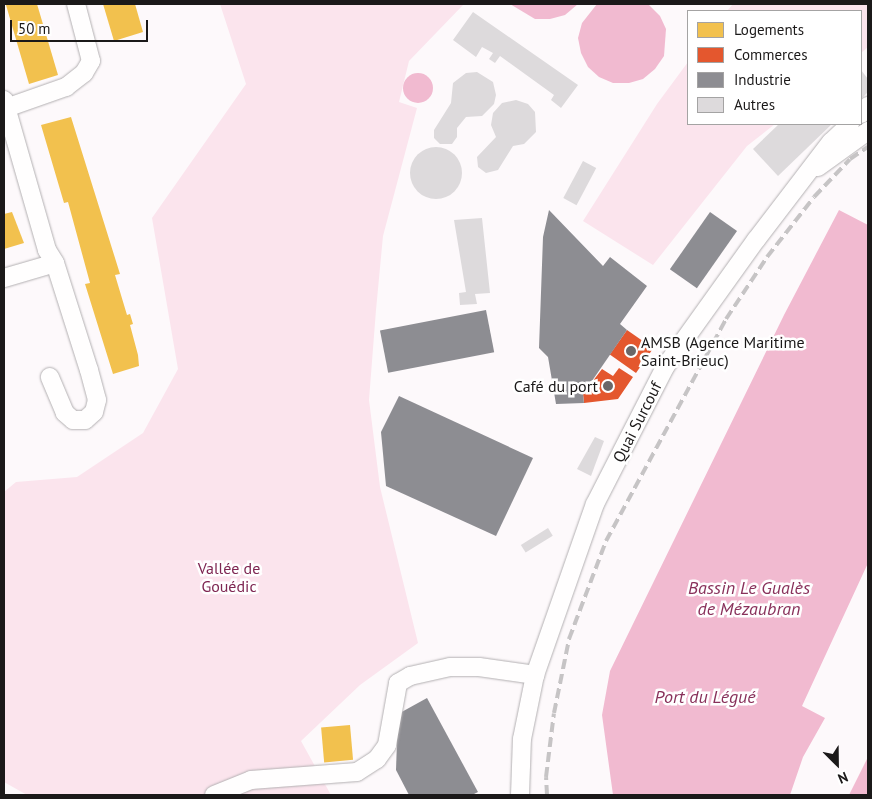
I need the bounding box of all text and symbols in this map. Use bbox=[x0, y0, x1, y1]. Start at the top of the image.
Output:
scale bar bbox=[12, 10, 150, 42]
legend bbox=[687, 10, 862, 125]
text: 50 m bbox=[18, 19, 51, 38]
text: Logements bbox=[734, 20, 804, 39]
text: Commerces bbox=[734, 45, 808, 64]
text: Industrie bbox=[734, 70, 791, 89]
text: Autres bbox=[734, 95, 775, 114]
place label: AMSB (Agence Maritime Saint-Brieuc) bbox=[641, 332, 805, 370]
marker: AMSB (Agence Maritime Saint-Brieuc) bbox=[625, 345, 637, 357]
place label: Café du port bbox=[514, 376, 598, 396]
street label: Quai Surcouf bbox=[609, 379, 665, 465]
marker: Café du port bbox=[602, 380, 614, 392]
park label: Vallée de Gouédic bbox=[198, 558, 260, 596]
water label: Bassin Le Gualès de Mézaubran bbox=[688, 578, 810, 620]
water label: Port du Légué bbox=[654, 686, 756, 708]
north arrow bbox=[812, 739, 862, 789]
text: N bbox=[835, 768, 851, 788]

